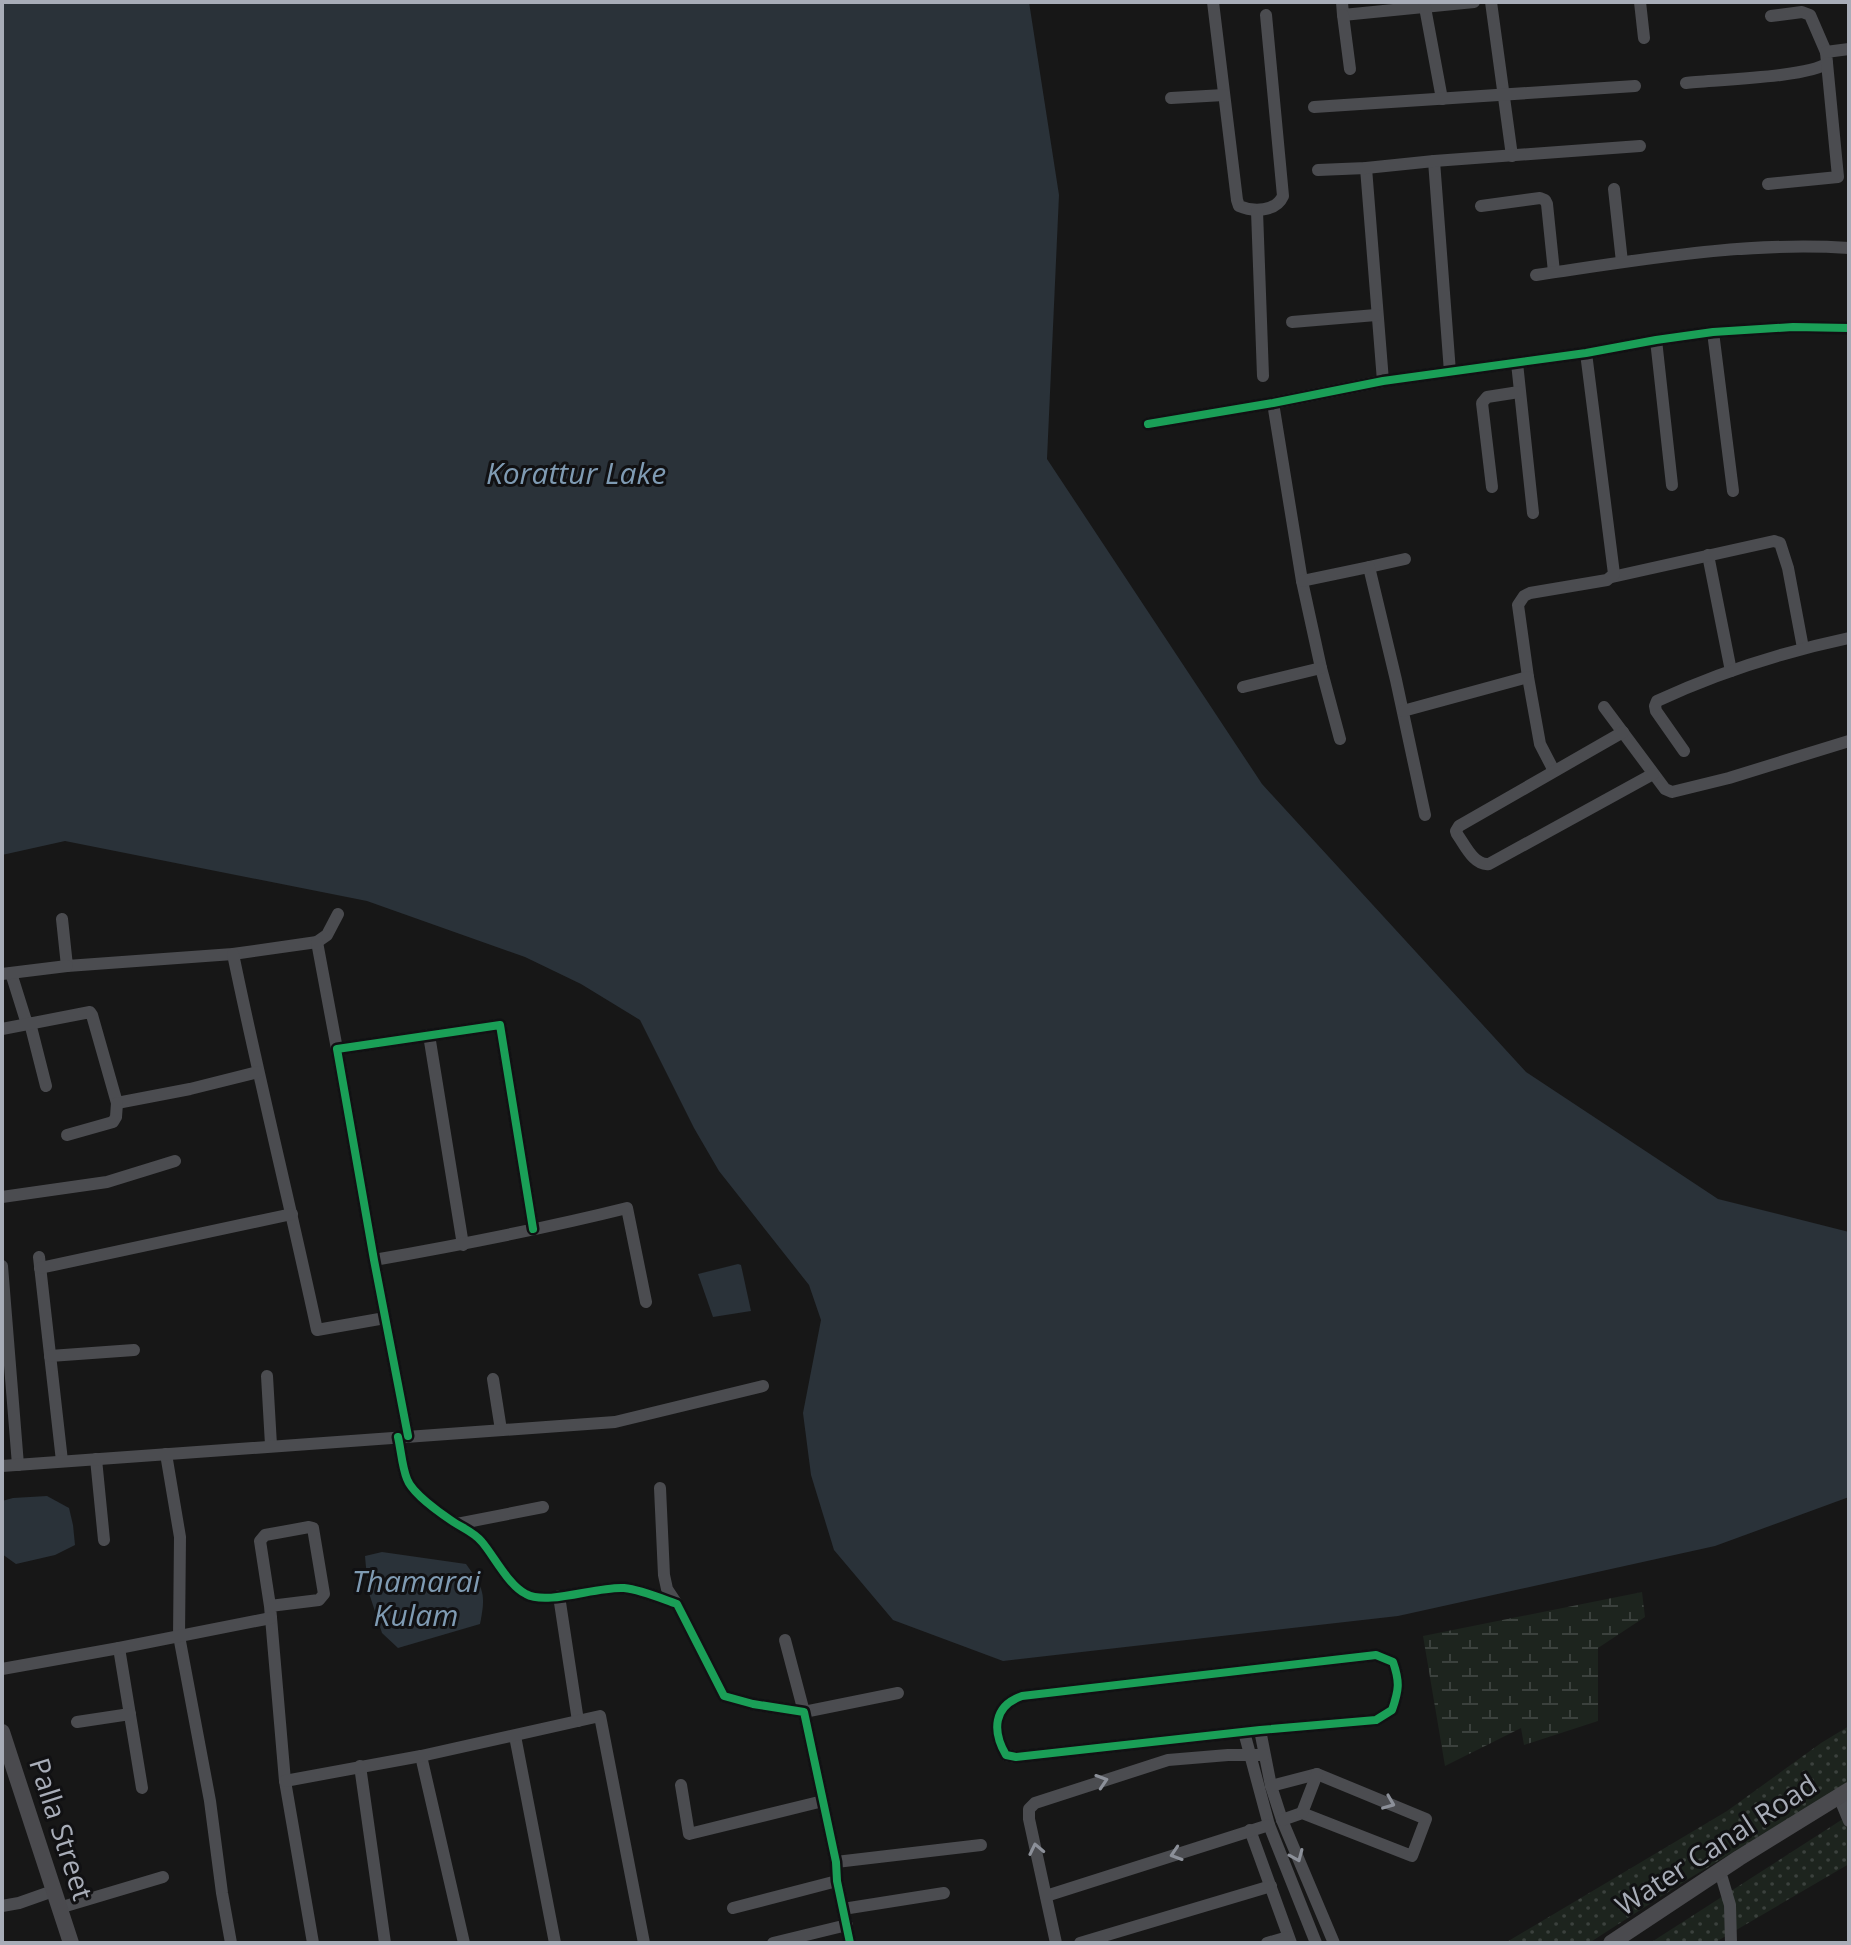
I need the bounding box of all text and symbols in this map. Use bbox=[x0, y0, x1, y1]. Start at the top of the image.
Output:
water label: Korattur Lake bbox=[486, 452, 666, 493]
water label: Thamarai Kulam bbox=[352, 1560, 481, 1635]
street label: Palla Street bbox=[21, 1753, 103, 1905]
street label: Water Canal Road bbox=[1607, 1765, 1823, 1924]
one-way arrow bbox=[1094, 1775, 1108, 1791]
one-way arrow bbox=[1381, 1794, 1395, 1810]
one-way arrow bbox=[1028, 1842, 1045, 1856]
one-way arrow bbox=[1169, 1845, 1183, 1861]
one-way arrow bbox=[1288, 1848, 1304, 1862]

